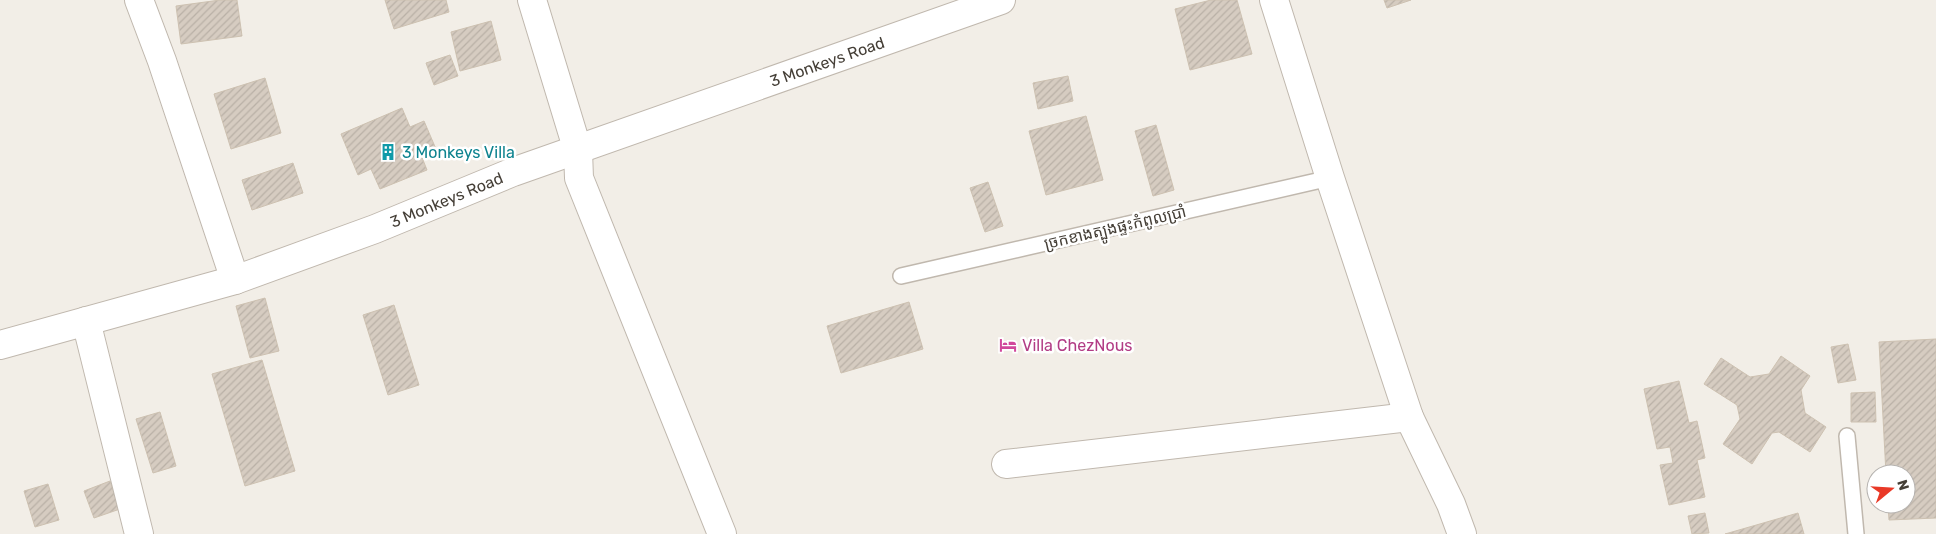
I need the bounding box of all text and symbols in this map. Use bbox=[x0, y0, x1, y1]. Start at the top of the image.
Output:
street label: 3 Monkeys Road bbox=[767, 33, 887, 91]
building icon: 3 Monkeys Villa bbox=[378, 142, 398, 162]
place label: 3 Monkeys Villa bbox=[402, 143, 515, 162]
street label: 3 Monkeys Road bbox=[387, 168, 506, 232]
street label: ច្រកខាងត្បូងផ្ទះកំពូលប្រាំ bbox=[1042, 201, 1189, 257]
hotel icon: Villa ChezNous bbox=[998, 335, 1018, 355]
place label: Villa ChezNous bbox=[1022, 336, 1132, 355]
north arrow bbox=[1866, 464, 1916, 514]
text: N bbox=[1893, 478, 1913, 493]

